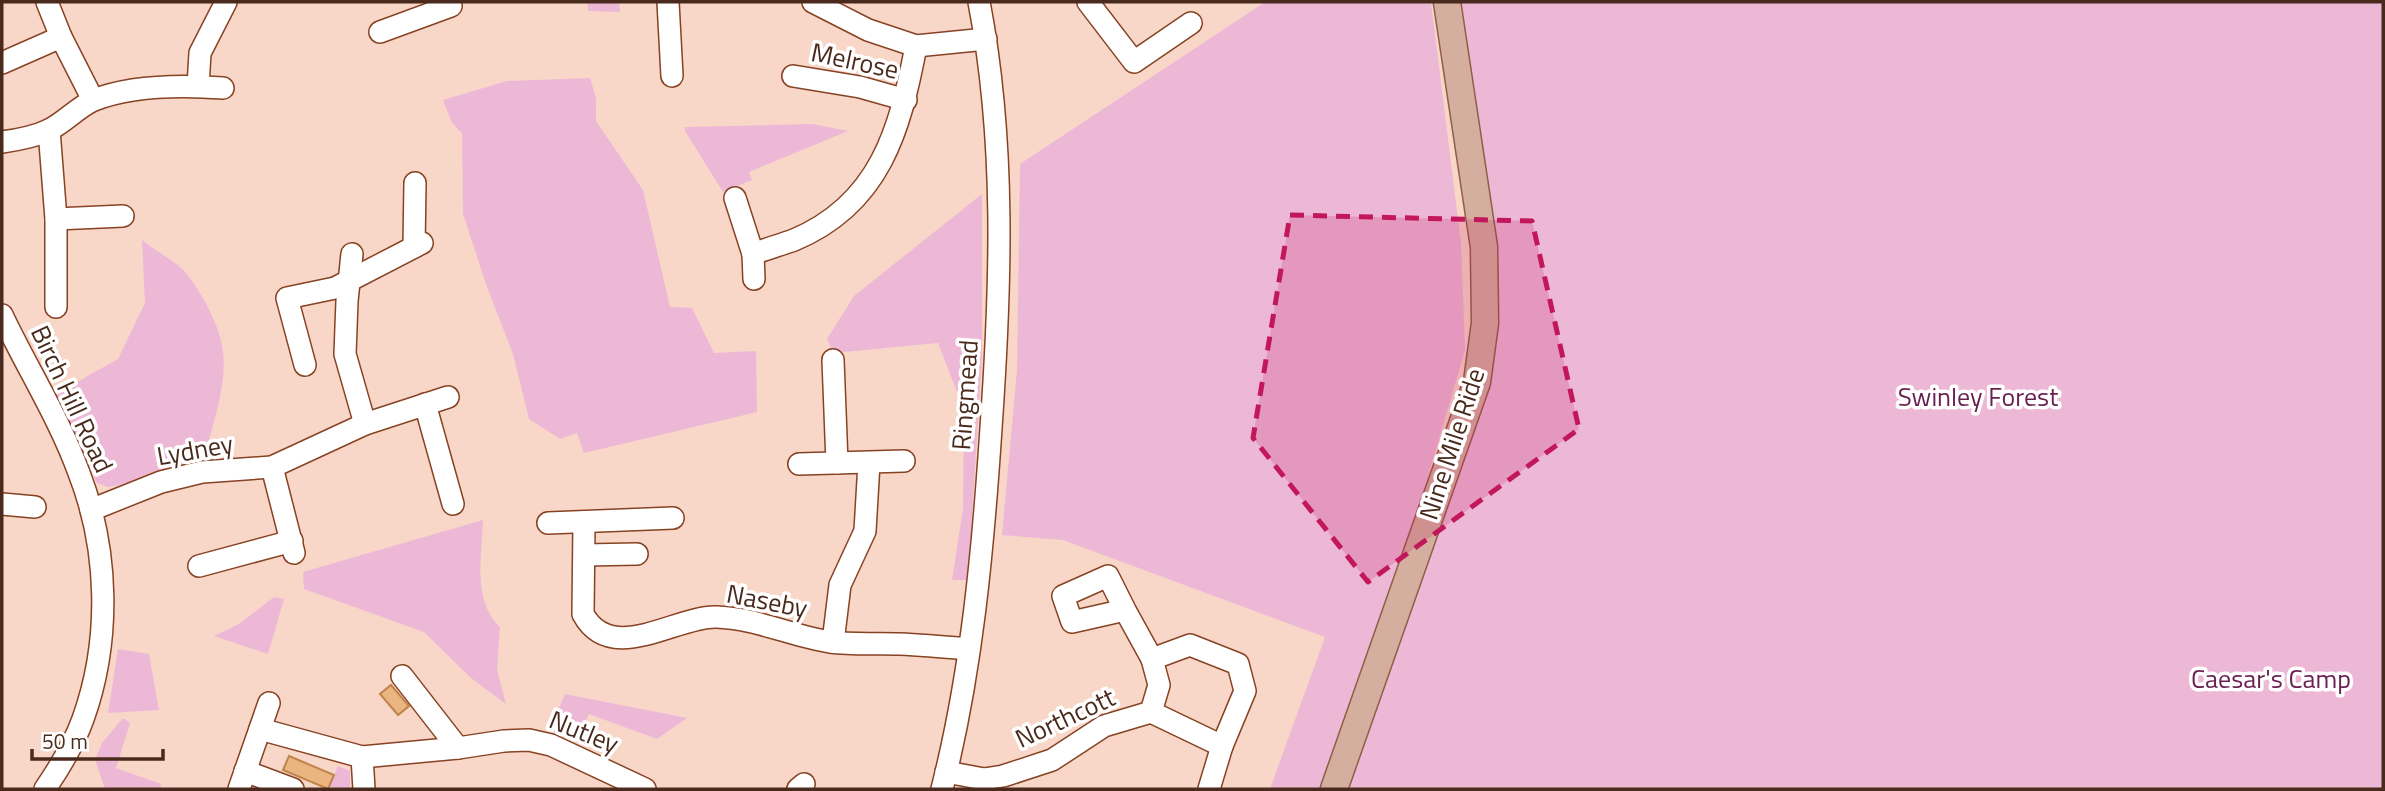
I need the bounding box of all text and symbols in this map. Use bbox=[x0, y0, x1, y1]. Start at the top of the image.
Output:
street label: Melrose bbox=[808, 32, 902, 89]
street label: Birch Hill Road bbox=[21, 319, 124, 479]
street label: Ringmead bbox=[941, 338, 988, 452]
street label: Nine Mile Ride bbox=[1409, 363, 1494, 525]
park label: Swinley Forest bbox=[1898, 377, 2058, 416]
street label: Lydney bbox=[154, 424, 236, 475]
street label: Naseby bbox=[723, 574, 811, 627]
park label: Caesar's Camp bbox=[2191, 659, 2351, 698]
street label: Northcott bbox=[1008, 677, 1121, 758]
street label: Nutley bbox=[544, 700, 625, 763]
scale bar bbox=[32, 718, 163, 762]
text: 50 m bbox=[42, 725, 88, 757]

